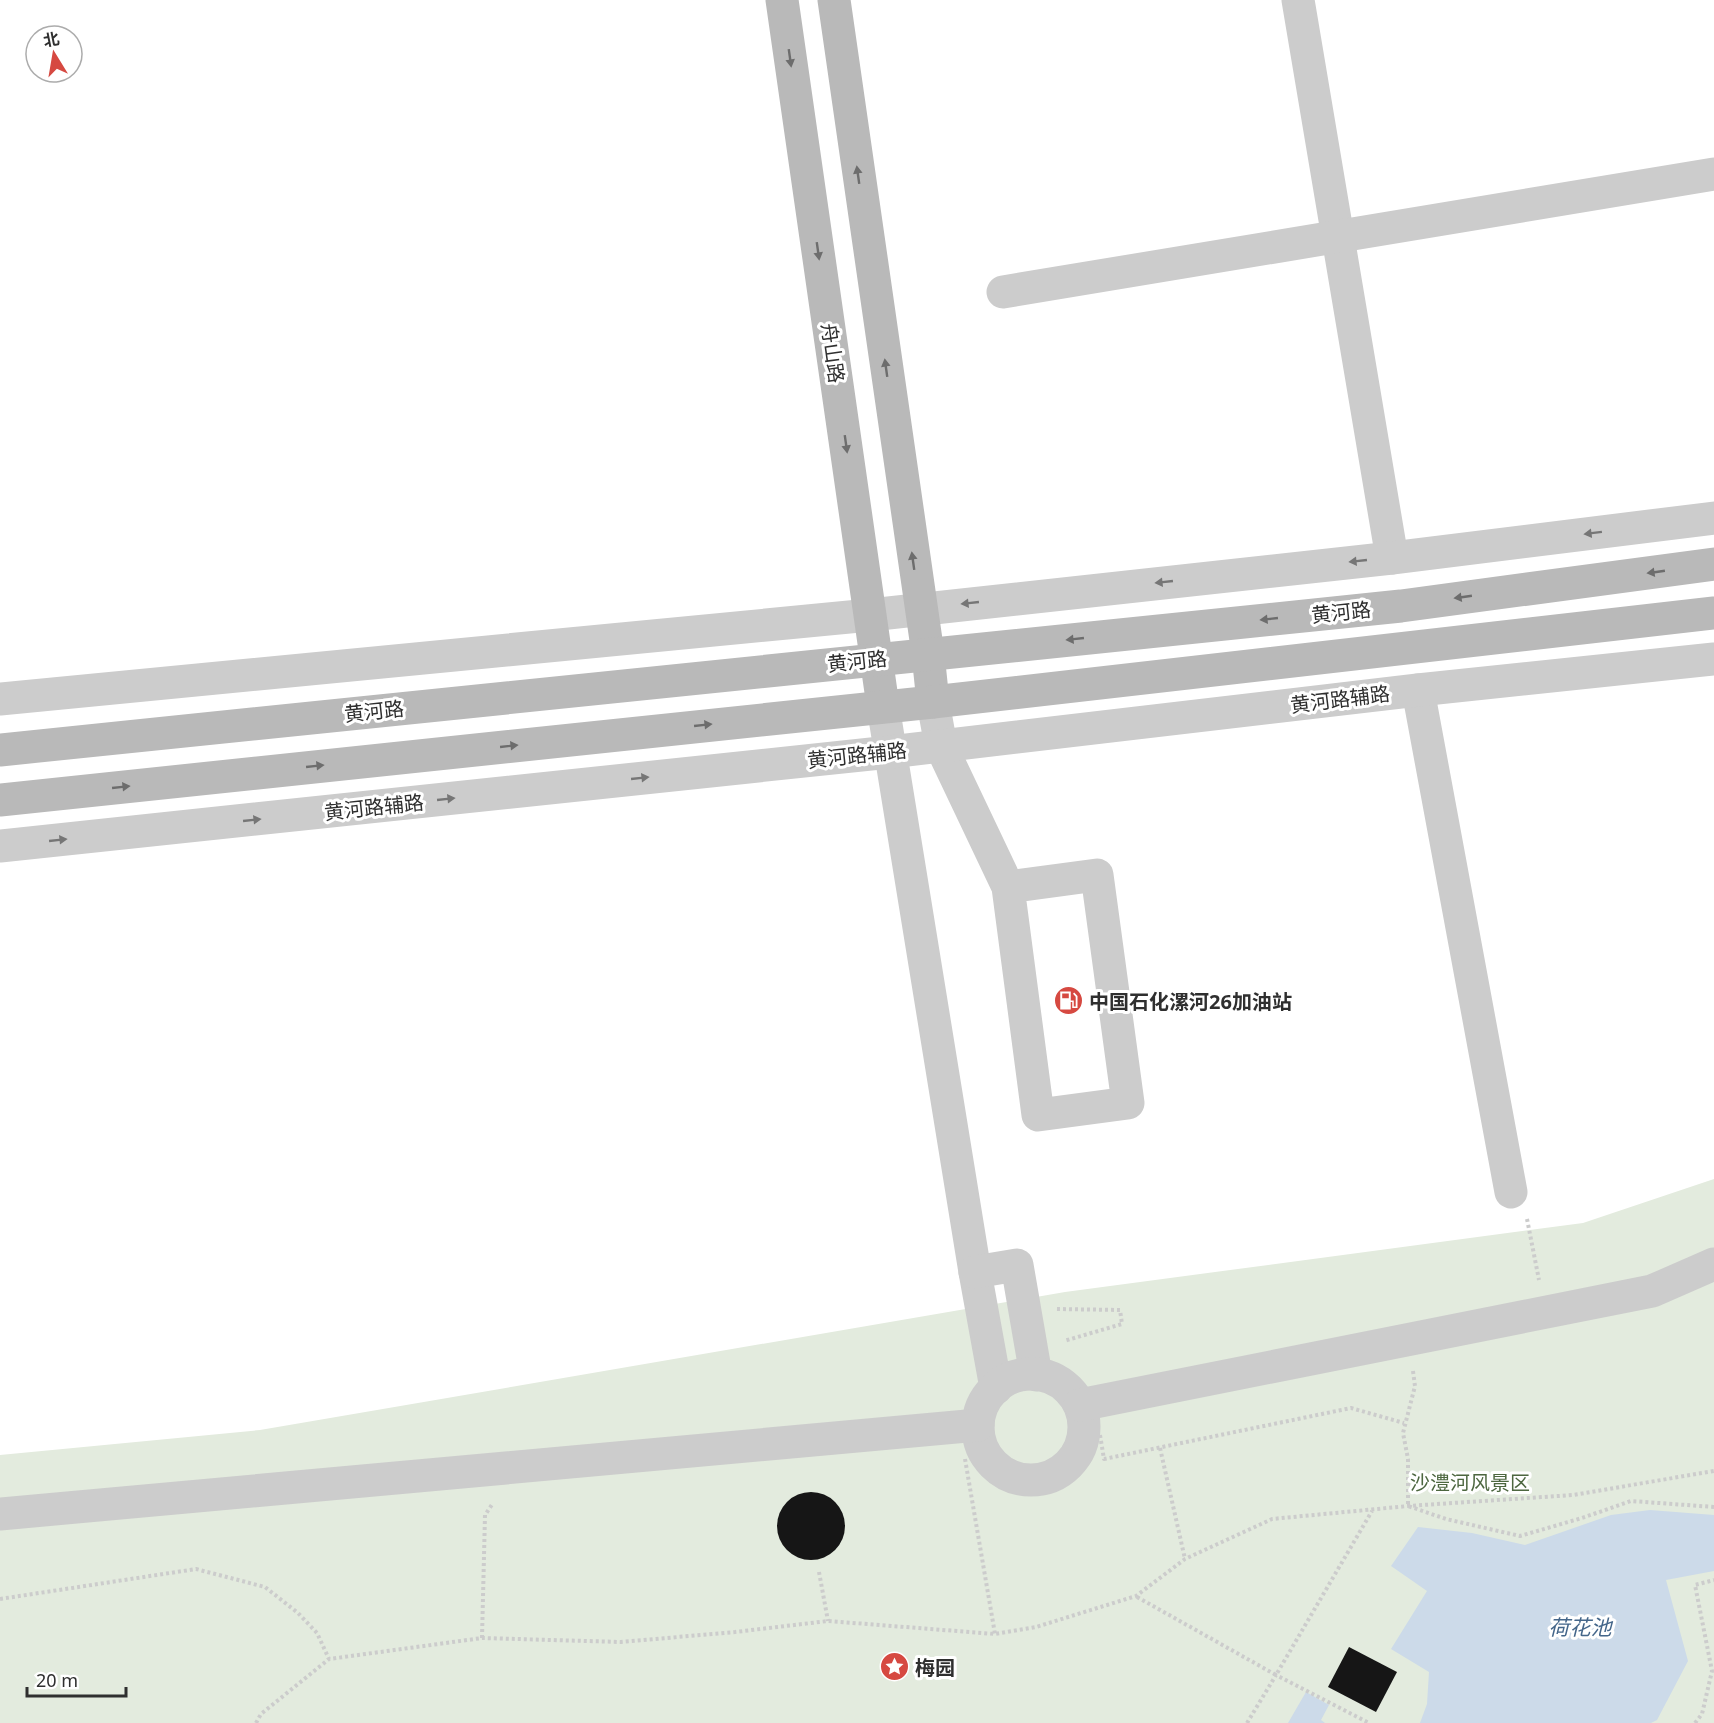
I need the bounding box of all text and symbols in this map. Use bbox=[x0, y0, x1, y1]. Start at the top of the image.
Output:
north arrow bbox=[24, 24, 84, 84]
text: 北 bbox=[41, 27, 61, 52]
one-way arrow bbox=[786, 49, 795, 68]
one-way arrow bbox=[854, 165, 863, 184]
one-way arrow bbox=[813, 242, 822, 261]
street label: 舟山路 bbox=[815, 321, 851, 385]
one-way arrow bbox=[881, 358, 890, 377]
one-way arrow bbox=[841, 435, 850, 454]
one-way arrow bbox=[1584, 528, 1603, 538]
one-way arrow bbox=[909, 551, 918, 570]
one-way arrow bbox=[1349, 556, 1368, 566]
one-way arrow bbox=[1646, 567, 1665, 576]
one-way arrow bbox=[1155, 577, 1174, 587]
one-way arrow bbox=[1453, 593, 1472, 602]
street label: 黄河路 bbox=[1310, 595, 1372, 629]
one-way arrow bbox=[961, 598, 980, 608]
one-way arrow bbox=[1259, 614, 1278, 624]
one-way arrow bbox=[1065, 634, 1084, 644]
street label: 黄河路 bbox=[826, 644, 888, 678]
street label: 黄河路辅路 bbox=[1289, 680, 1391, 718]
street label: 黄河路 bbox=[343, 694, 405, 728]
one-way arrow bbox=[693, 720, 712, 730]
street label: 黄河路辅路 bbox=[806, 736, 908, 774]
one-way arrow bbox=[499, 741, 518, 751]
one-way arrow bbox=[305, 761, 324, 771]
one-way arrow bbox=[630, 774, 649, 783]
one-way arrow bbox=[111, 782, 130, 792]
street label: 黄河路辅路 bbox=[323, 788, 425, 826]
one-way arrow bbox=[437, 794, 456, 804]
one-way arrow bbox=[243, 815, 262, 824]
one-way arrow bbox=[49, 835, 68, 845]
fuel station icon: 中国石化漯河26加油站 bbox=[1052, 985, 1084, 1017]
place label: 中国石化漯河26加油站 bbox=[1089, 988, 1292, 1015]
park label: 沙澧河风景区 bbox=[1410, 1469, 1530, 1496]
water label: 荷花池 bbox=[1549, 1613, 1613, 1641]
place icon: 梅园 bbox=[878, 1651, 910, 1683]
place label: 梅园 bbox=[915, 1654, 955, 1681]
scale bar bbox=[27, 1660, 126, 1698]
text: 20 m bbox=[36, 1668, 78, 1692]

